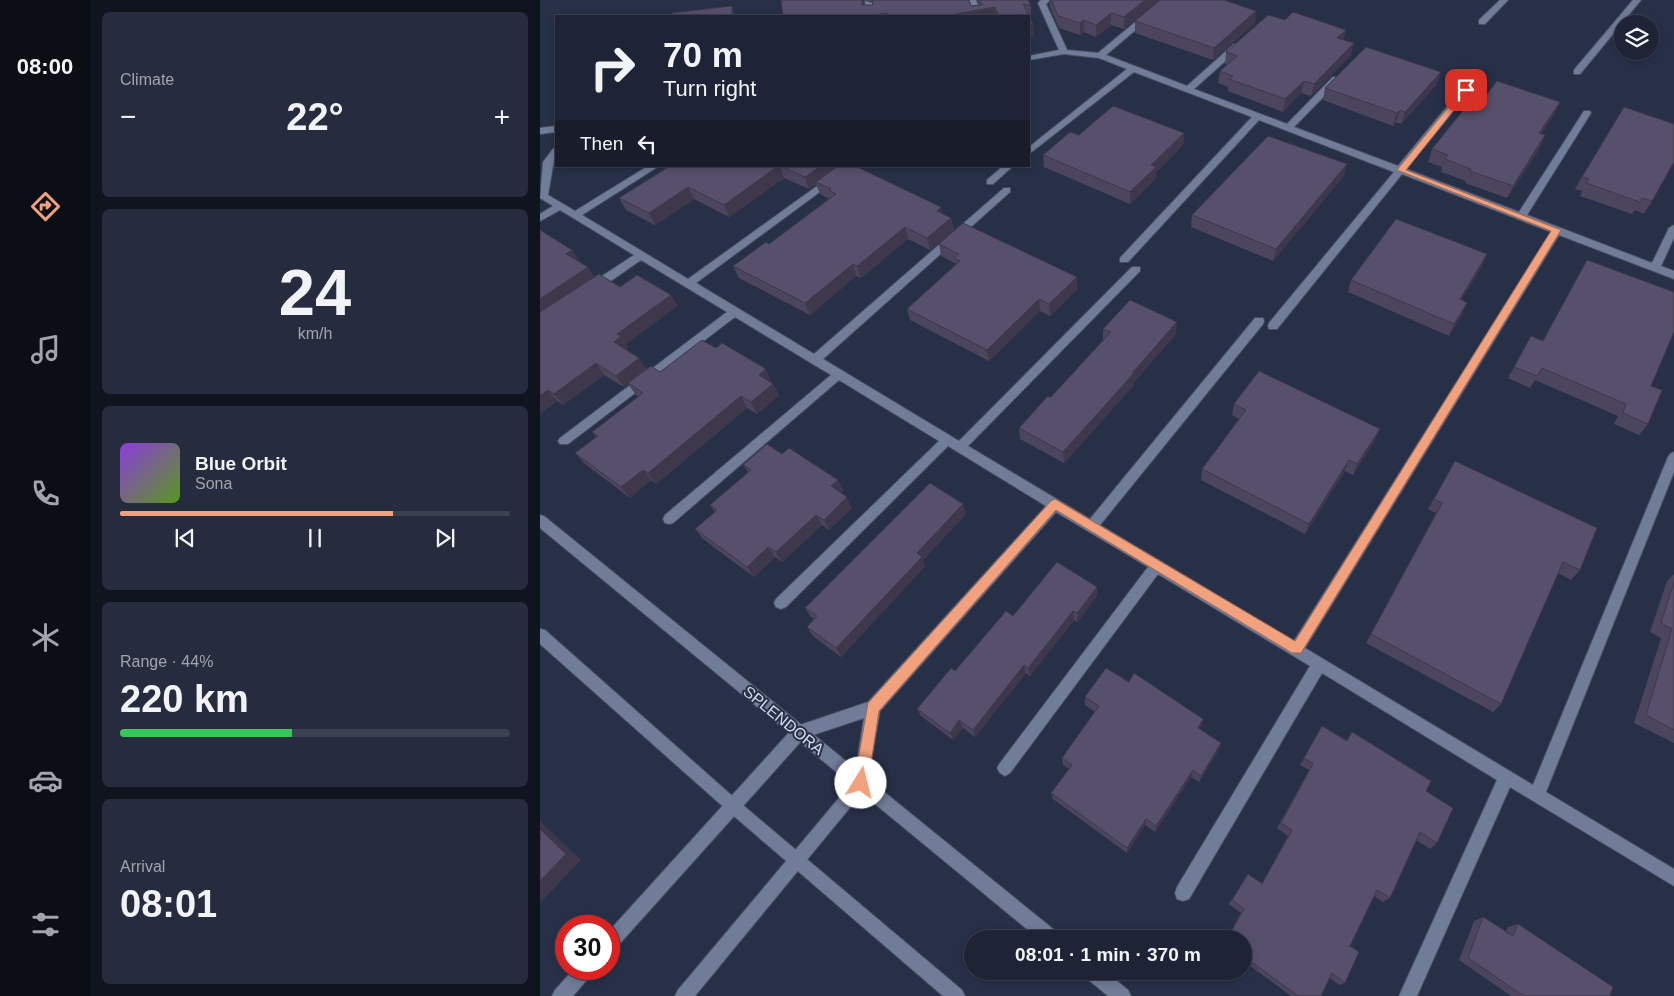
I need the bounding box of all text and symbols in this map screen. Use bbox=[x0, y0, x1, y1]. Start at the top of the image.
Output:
map controls bbox=[1614, 15, 1659, 60]
button: layers bbox=[1614, 15, 1659, 60]
icon: right bbox=[580, 35, 645, 100]
text: 70 m bbox=[663, 35, 743, 74]
text: 08:00 bbox=[17, 54, 73, 79]
pin bbox=[1445, 69, 1487, 111]
text: Climate bbox=[120, 71, 174, 88]
text: Turn right bbox=[663, 76, 756, 101]
icon: arrive bbox=[1452, 76, 1480, 104]
text: 22° bbox=[286, 96, 344, 138]
text: − bbox=[120, 101, 136, 132]
text: + bbox=[494, 101, 510, 132]
icon: left bbox=[633, 130, 661, 158]
text: Then bbox=[580, 133, 623, 154]
icon: directions bbox=[28, 189, 63, 224]
text: 24 bbox=[279, 256, 351, 329]
text: km/h bbox=[298, 325, 332, 342]
icon: music bbox=[28, 332, 63, 367]
text: Blue Orbit bbox=[195, 453, 287, 474]
text: Sona bbox=[195, 475, 232, 492]
icon: phone bbox=[28, 476, 63, 511]
icon: previous bbox=[171, 524, 199, 552]
icon: pause bbox=[301, 524, 329, 552]
icon: next bbox=[431, 524, 459, 552]
icon: climate bbox=[28, 620, 63, 655]
text: Range · 44% bbox=[120, 653, 213, 670]
text: 220 km bbox=[120, 678, 249, 720]
street label: SPLENDORA bbox=[740, 683, 828, 758]
position arrow bbox=[834, 756, 886, 808]
icon: car bbox=[28, 763, 63, 798]
text: Arrival bbox=[120, 858, 165, 875]
text: 08:01 bbox=[120, 883, 217, 925]
icon: filters bbox=[28, 907, 63, 942]
speed limit sign: 30 bbox=[555, 915, 620, 980]
text: 08:01 · 1 min · 370 m bbox=[1015, 944, 1201, 965]

